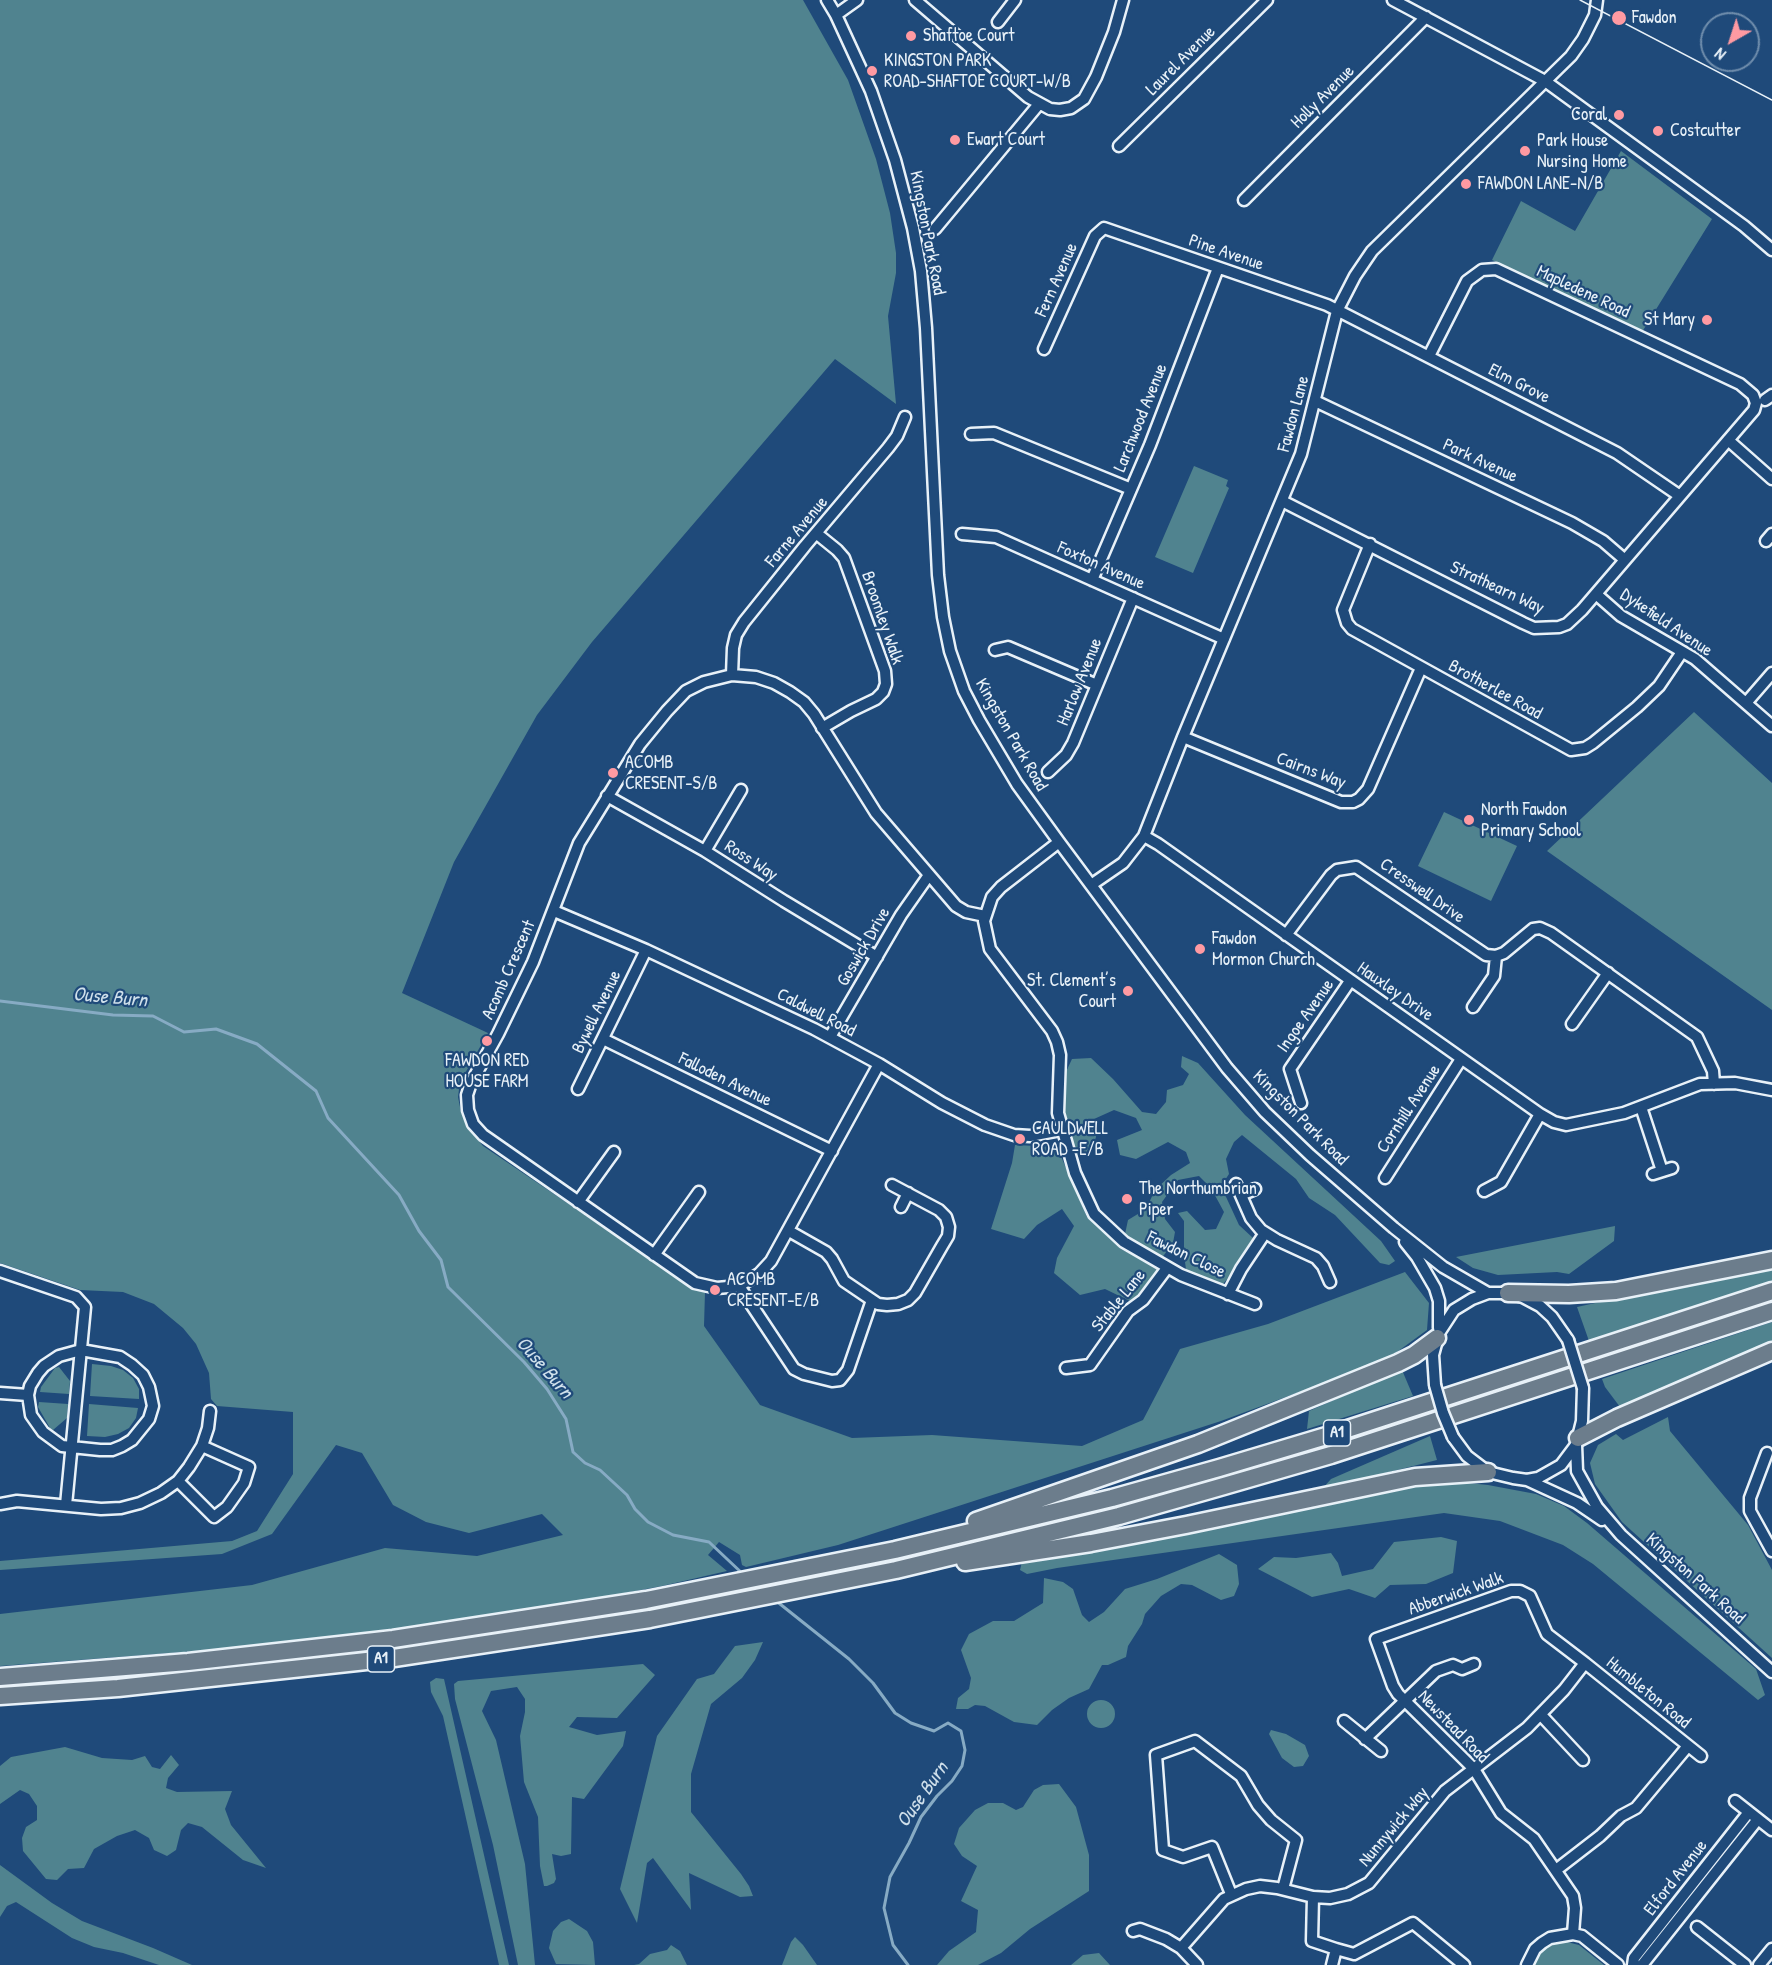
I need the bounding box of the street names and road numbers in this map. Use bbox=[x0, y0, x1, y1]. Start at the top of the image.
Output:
street label: Laurel Avenue bbox=[1142, 22, 1220, 100]
street label: Holly Avenue bbox=[1287, 61, 1359, 133]
street label: Kingston Park Road bbox=[904, 169, 950, 297]
street label: Pine Avenue bbox=[1186, 230, 1266, 276]
street label: Fern Avenue bbox=[1031, 240, 1083, 320]
street label: Mapledene Road bbox=[1533, 261, 1633, 323]
street label: Elm Grove bbox=[1485, 359, 1553, 409]
street label: Larchwood Avenue bbox=[1109, 361, 1173, 475]
street label: Fawdon Lane bbox=[1274, 374, 1314, 454]
street label: Park Avenue bbox=[1439, 434, 1521, 488]
street label: Farne Avenue bbox=[761, 492, 833, 572]
street label: Foxton Avenue bbox=[1054, 537, 1148, 595]
street label: Strathearn Way bbox=[1446, 557, 1548, 619]
street label: Broomley Walk bbox=[856, 569, 908, 667]
street label: Dykefield Avenue bbox=[1616, 584, 1716, 662]
street label: Harlow Avenue bbox=[1053, 635, 1107, 729]
street label: Brotherlee Road bbox=[1444, 655, 1546, 725]
street label: Kingston Park Road bbox=[970, 675, 1052, 795]
street label: Cairns Way bbox=[1273, 748, 1349, 794]
street label: Ross Way bbox=[720, 836, 782, 886]
street label: Cresswell Drive bbox=[1375, 854, 1469, 928]
street label: Goswick Drive bbox=[833, 904, 895, 990]
street label: Acomb Crescent bbox=[478, 917, 540, 1023]
street label: Hauxley Drive bbox=[1353, 958, 1437, 1026]
street label: Bywell Avenue bbox=[568, 967, 626, 1057]
street label: Ingoe Avenue bbox=[1273, 975, 1339, 1057]
street label: Caldwell Road bbox=[773, 984, 859, 1042]
street label: Falloden Avenue bbox=[675, 1048, 775, 1112]
street label: Cornhill Avenue bbox=[1372, 1061, 1446, 1157]
street label: Kingston Park Road bbox=[1248, 1066, 1352, 1170]
street label: Fawdon Close bbox=[1143, 1227, 1229, 1283]
street label: Stable Lane bbox=[1087, 1265, 1151, 1337]
road number: A1 bbox=[1324, 1420, 1350, 1446]
street label: Kingston Park Road bbox=[1641, 1529, 1749, 1629]
street label: Abberwick Walk bbox=[1406, 1568, 1506, 1620]
road number: A1 bbox=[368, 1646, 394, 1672]
street label: Humbleton Road bbox=[1601, 1652, 1695, 1734]
street label: Newstead Road bbox=[1413, 1686, 1493, 1768]
street label: Nunnywick Way bbox=[1354, 1783, 1434, 1871]
street label: Elford Avenue bbox=[1640, 1836, 1712, 1920]

